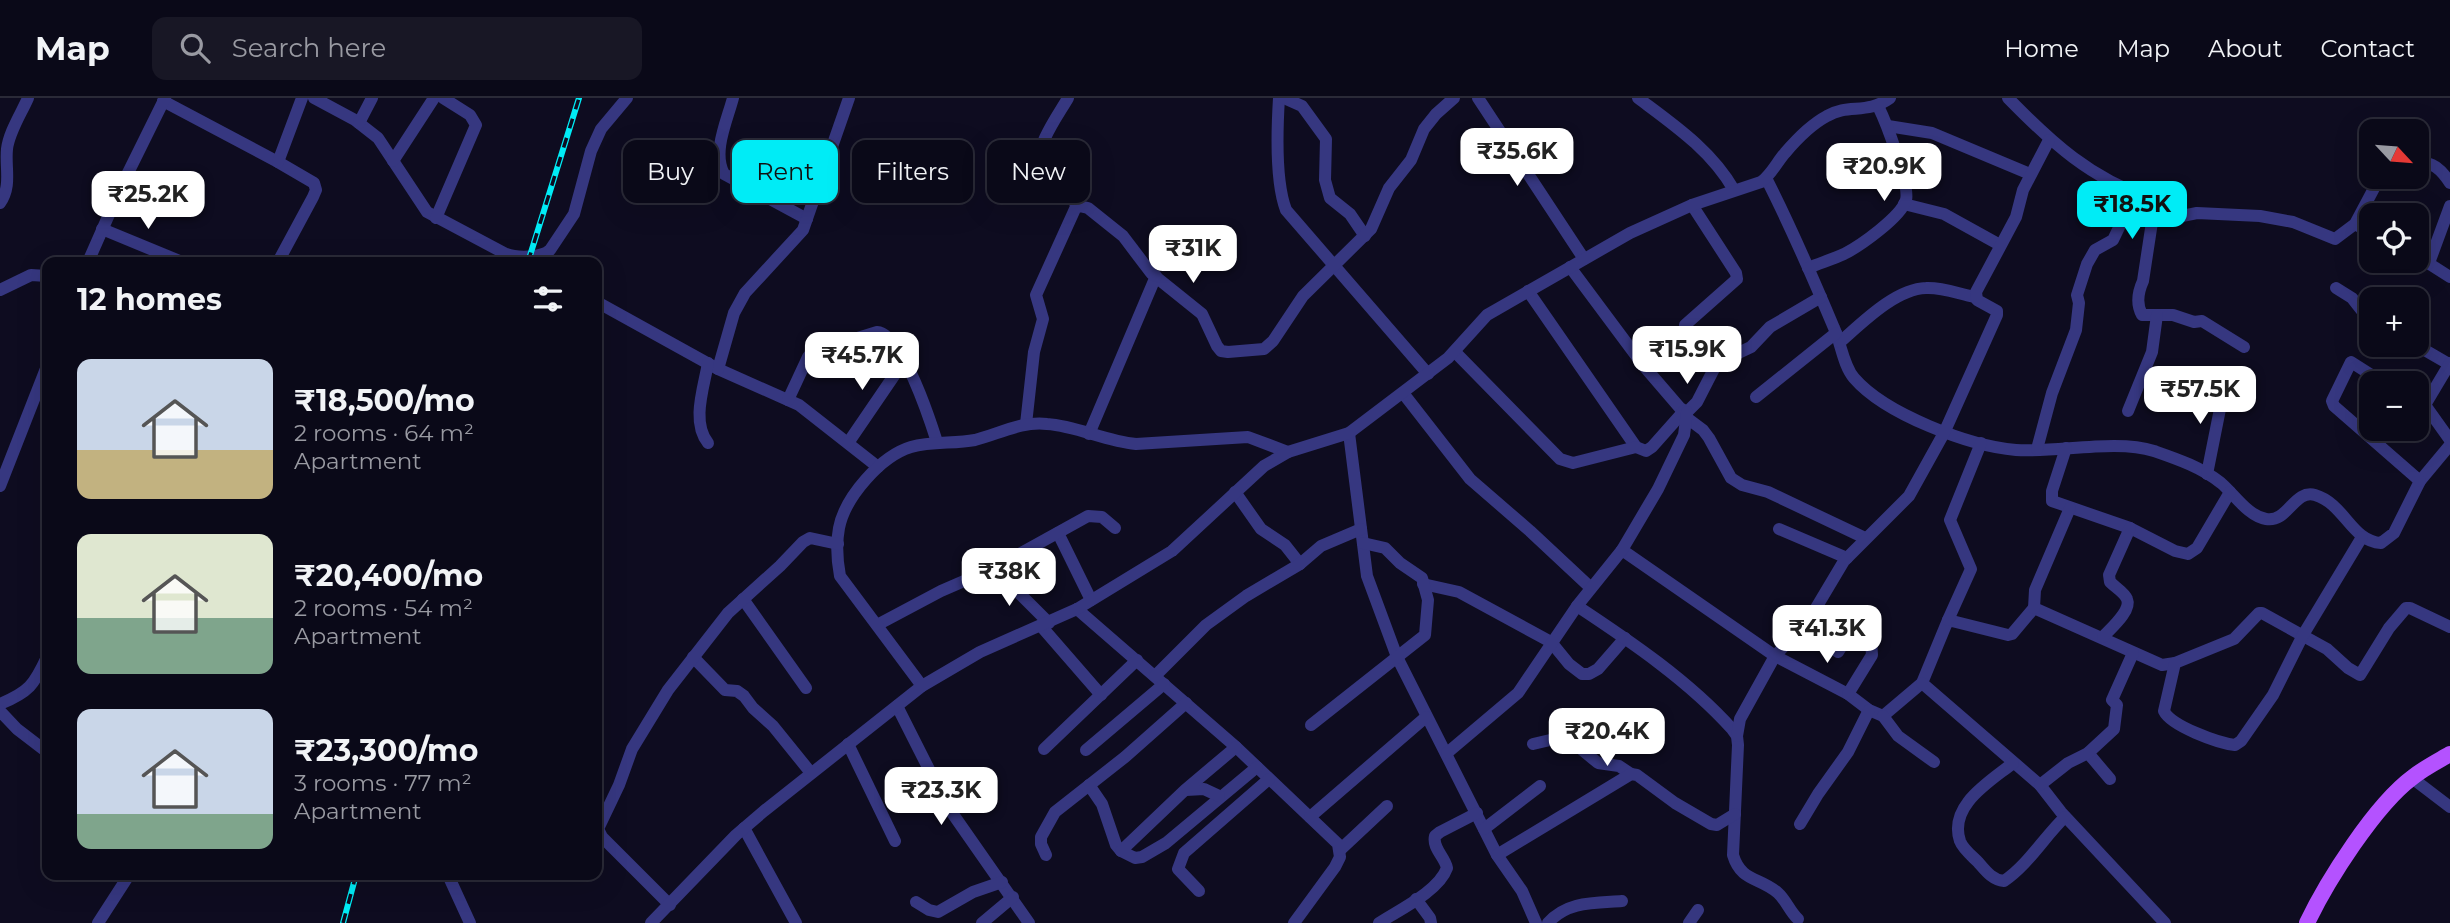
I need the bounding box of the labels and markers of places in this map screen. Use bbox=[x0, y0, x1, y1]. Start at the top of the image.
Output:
pin: ₹35.6K bbox=[1460, 129, 1574, 188]
pin: ₹20.9K bbox=[1827, 144, 1941, 203]
pin: ₹25.2K bbox=[91, 172, 205, 231]
pin: ₹18.5K bbox=[2075, 181, 2189, 241]
pin: ₹31K bbox=[1152, 226, 1234, 285]
pin: ₹15.9K bbox=[1630, 327, 1744, 386]
pin: ₹45.7K bbox=[805, 332, 919, 392]
pin: ₹57.5K bbox=[2143, 366, 2257, 426]
pin: ₹38K bbox=[968, 548, 1050, 608]
pin: ₹41.3K bbox=[1770, 606, 1884, 665]
pin: ₹20.4K bbox=[1550, 708, 1664, 768]
pin: ₹23.3K bbox=[884, 768, 998, 827]

